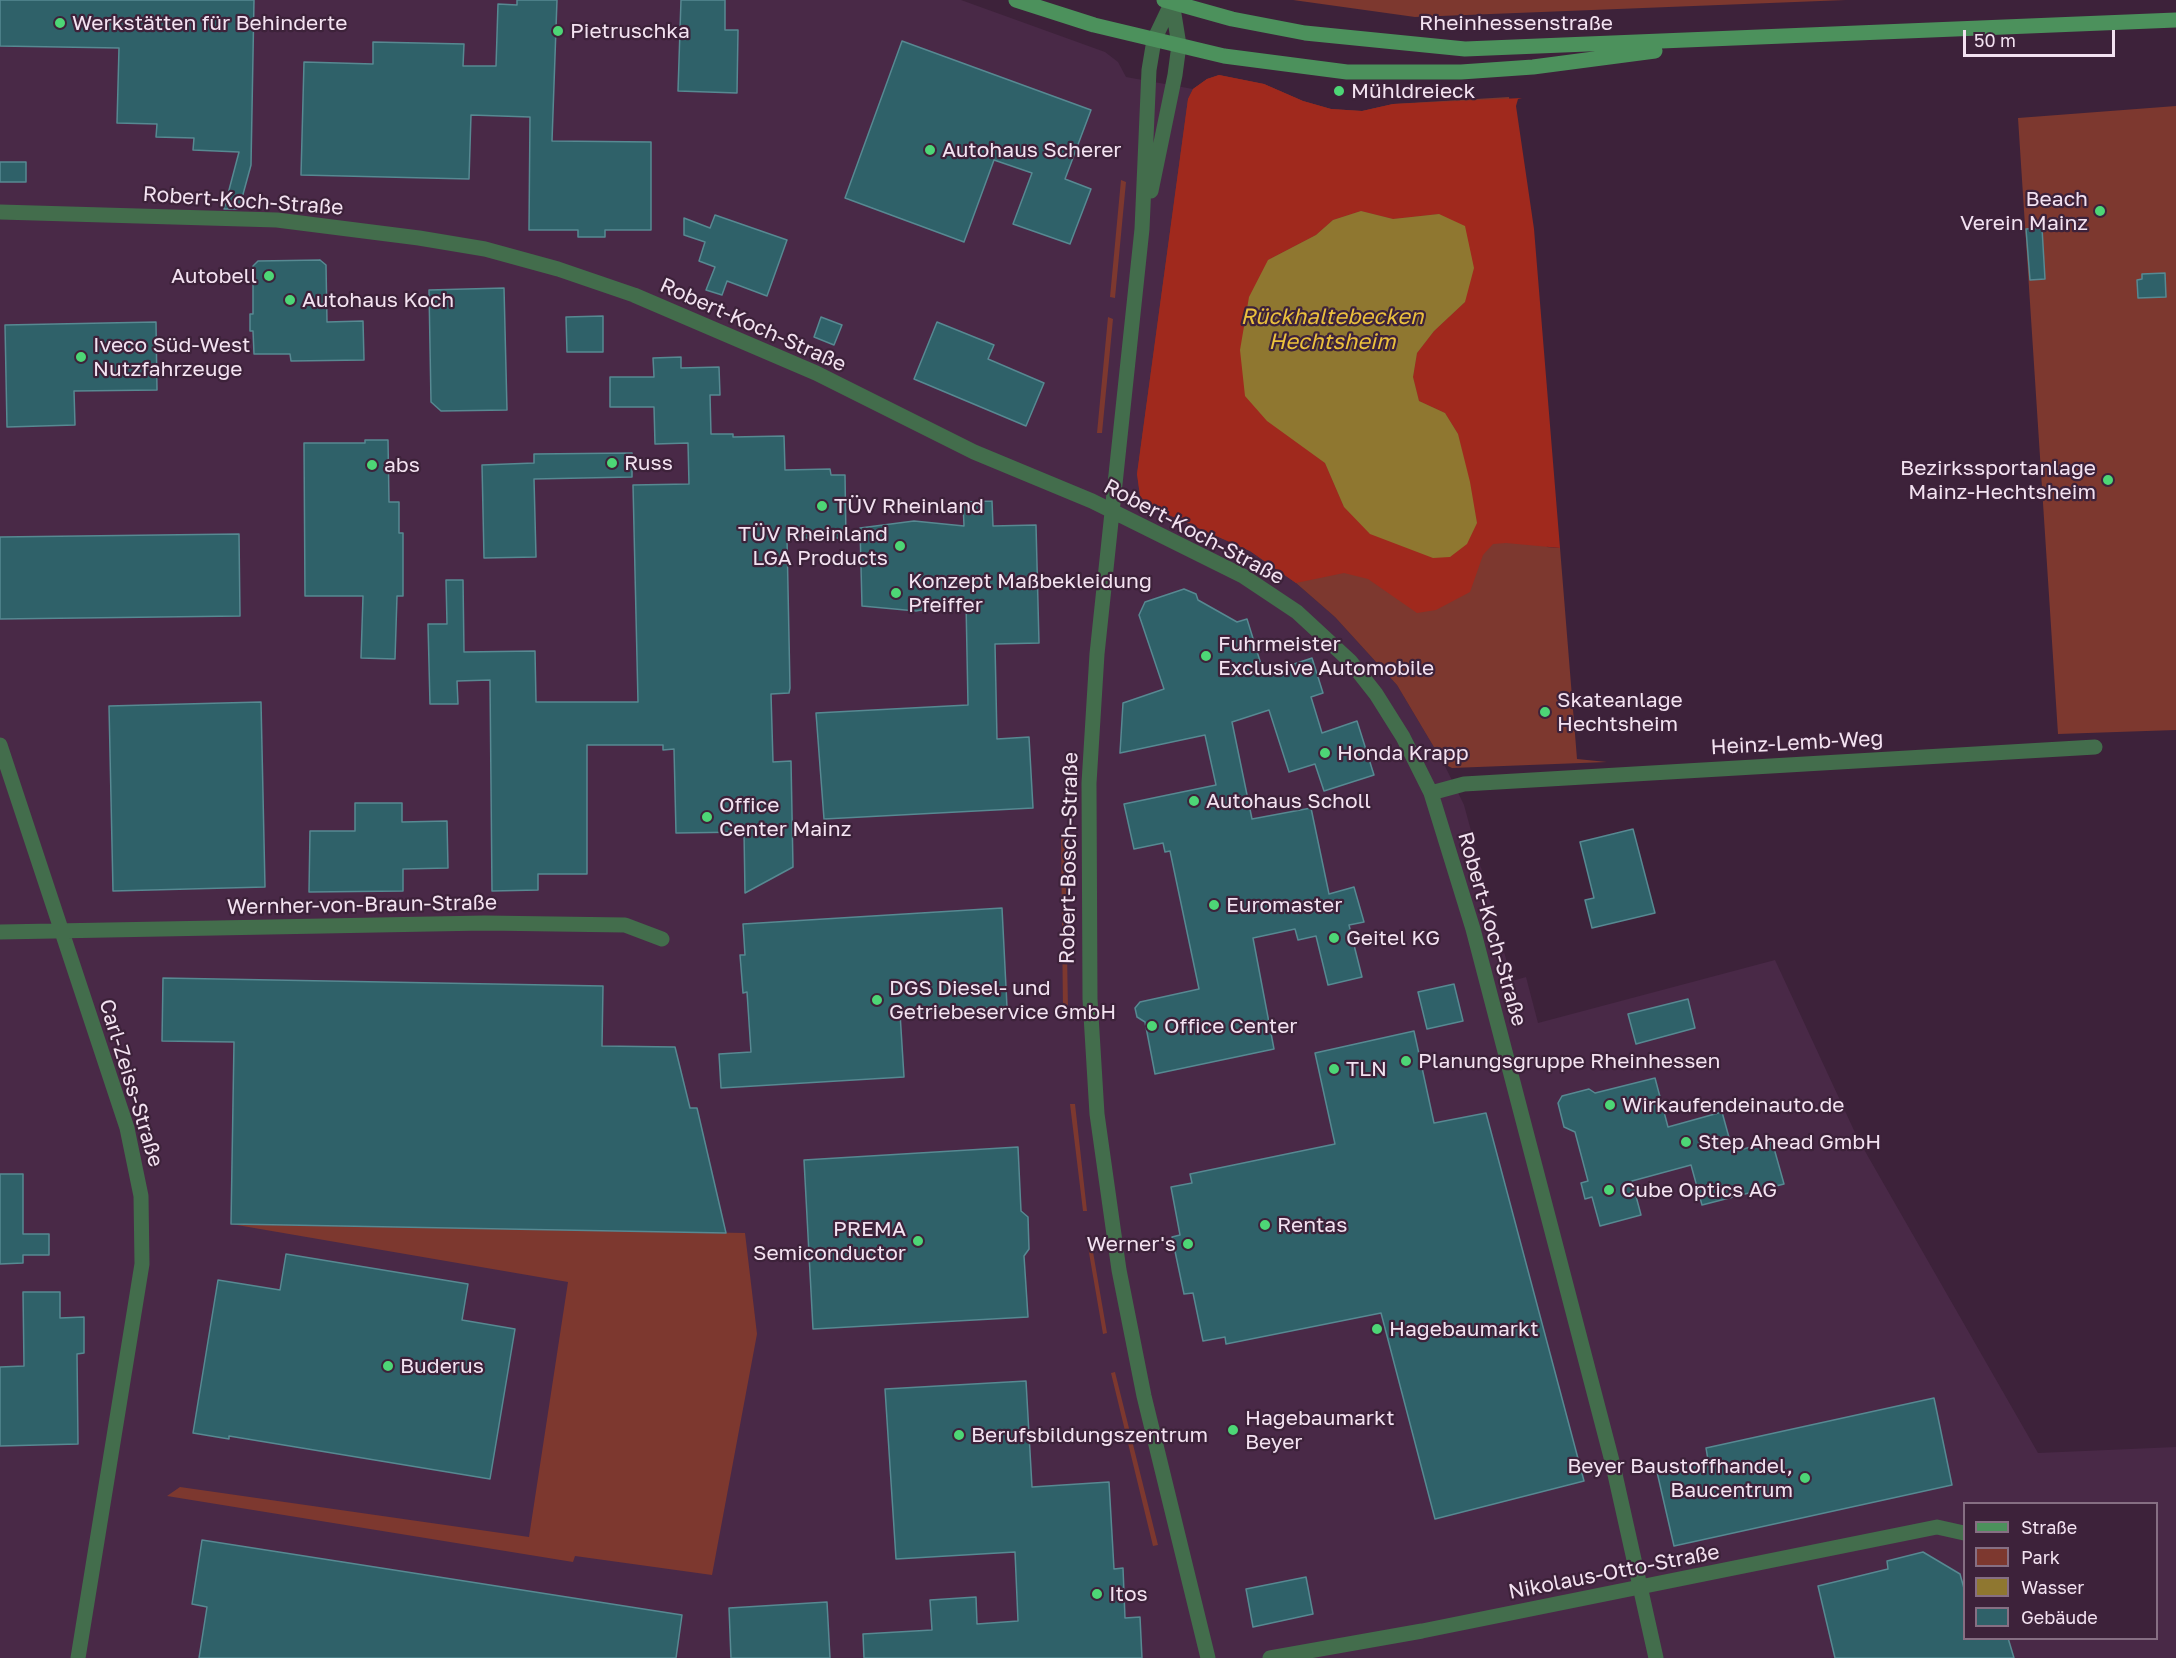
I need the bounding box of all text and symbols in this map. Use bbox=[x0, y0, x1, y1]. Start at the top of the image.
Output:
place label: Werkstätten für Behinderte bbox=[72, 10, 347, 36]
street label: Rheinhessenstraße bbox=[1419, 10, 1613, 36]
marker: Werkstätten für Behinderte bbox=[53, 16, 67, 30]
place label: Pietruschka bbox=[570, 18, 690, 44]
scale bar bbox=[1966, 18, 2118, 56]
marker: Pietruschka bbox=[551, 24, 565, 38]
text: 50 m bbox=[1974, 29, 2016, 51]
place label: Mühldreieck bbox=[1351, 78, 1475, 104]
marker: Mühldreieck bbox=[1332, 84, 1346, 98]
place label: Autohaus Scherer bbox=[942, 137, 1122, 163]
marker: Autohaus Scherer bbox=[923, 143, 937, 157]
street label: Robert-Koch-Straße bbox=[142, 181, 344, 221]
place label: Beach Verein Mainz bbox=[1960, 186, 2088, 236]
marker: Beach Verein Mainz bbox=[2093, 204, 2107, 218]
place label: Autobell bbox=[171, 263, 257, 289]
marker: Autobell bbox=[262, 269, 276, 283]
street label: Robert-Koch-Straße bbox=[656, 273, 850, 377]
place label: Autohaus Koch bbox=[302, 287, 454, 313]
marker: Autohaus Koch bbox=[283, 293, 297, 307]
water label: Rückhaltebecken Hechtsheim bbox=[1241, 304, 1423, 356]
place label: Iveco Süd-West Nutzfahrzeuge bbox=[93, 332, 250, 382]
marker: Iveco Süd-West Nutzfahrzeuge bbox=[74, 350, 88, 364]
place label: Russ bbox=[624, 450, 673, 476]
place label: abs bbox=[384, 452, 420, 478]
place label: Bezirkssportanlage Mainz-Hechtsheim bbox=[1900, 455, 2096, 505]
marker: Russ bbox=[605, 456, 619, 470]
marker: abs bbox=[365, 458, 379, 472]
marker: Bezirkssportanlage Mainz-Hechtsheim bbox=[2101, 473, 2115, 487]
street label: Robert-Koch-Straße bbox=[1099, 474, 1289, 590]
place label: TÜV Rheinland bbox=[834, 493, 984, 519]
marker: TÜV Rheinland bbox=[815, 499, 829, 513]
place label: TÜV Rheinland LGA Products bbox=[738, 521, 888, 571]
marker: TÜV Rheinland LGA Products bbox=[893, 539, 907, 553]
place label: Konzept Maßbekleidung Pfeiffer bbox=[908, 568, 1152, 618]
marker: Konzept Maßbekleidung Pfeiffer bbox=[889, 586, 903, 600]
place label: Fuhrmeister Exclusive Automobile bbox=[1218, 631, 1434, 681]
marker: Fuhrmeister Exclusive Automobile bbox=[1199, 649, 1213, 663]
place label: Skateanlage Hechtsheim bbox=[1557, 687, 1683, 737]
marker: Skateanlage Hechtsheim bbox=[1538, 705, 1552, 719]
street label: Heinz-Lemb-Weg bbox=[1710, 726, 1884, 760]
place label: Honda Krapp bbox=[1337, 740, 1469, 766]
marker: Honda Krapp bbox=[1318, 746, 1332, 760]
street label: Robert-Bosch-Straße bbox=[1055, 752, 1083, 964]
place label: Autohaus Scholl bbox=[1206, 788, 1371, 814]
place label: Office Center Mainz bbox=[719, 792, 851, 842]
marker: Autohaus Scholl bbox=[1187, 794, 1201, 808]
marker: Office Center Mainz bbox=[700, 810, 714, 824]
street label: Robert-Koch-Straße bbox=[1452, 829, 1532, 1029]
street label: Wernher-von-Braun-Straße bbox=[227, 890, 497, 920]
place label: Euromaster bbox=[1226, 892, 1342, 918]
marker: Euromaster bbox=[1207, 898, 1221, 912]
place label: Geitel KG bbox=[1346, 925, 1440, 951]
marker: Geitel KG bbox=[1327, 931, 1341, 945]
place label: DGS Diesel- und Getriebeservice GmbH bbox=[889, 975, 1116, 1025]
marker: DGS Diesel- und Getriebeservice GmbH bbox=[870, 993, 884, 1007]
street label: Carl-Zeiss-Straße bbox=[94, 996, 168, 1170]
place label: Office Center bbox=[1164, 1013, 1298, 1039]
marker: Office Center bbox=[1145, 1019, 1159, 1033]
place label: Planungsgruppe Rheinhessen bbox=[1418, 1048, 1720, 1074]
marker: Planungsgruppe Rheinhessen bbox=[1399, 1054, 1413, 1068]
place label: TLN bbox=[1346, 1056, 1387, 1082]
marker: TLN bbox=[1327, 1062, 1341, 1076]
place label: Wirkaufendeinauto.de bbox=[1622, 1092, 1845, 1118]
marker: Wirkaufendeinauto.de bbox=[1603, 1098, 1617, 1112]
place label: Step Ahead GmbH bbox=[1698, 1129, 1881, 1155]
marker: Step Ahead GmbH bbox=[1679, 1135, 1693, 1149]
place label: Cube Optics AG bbox=[1621, 1177, 1777, 1203]
marker: Cube Optics AG bbox=[1602, 1183, 1616, 1197]
place label: Rentas bbox=[1277, 1212, 1347, 1238]
place label: PREMA Semiconductor bbox=[753, 1216, 906, 1266]
marker: Rentas bbox=[1258, 1218, 1272, 1232]
place label: Werner's bbox=[1086, 1231, 1176, 1257]
marker: PREMA Semiconductor bbox=[911, 1234, 925, 1248]
marker: Werner's bbox=[1181, 1237, 1195, 1251]
place label: Hagebaumarkt bbox=[1389, 1316, 1539, 1342]
marker: Hagebaumarkt bbox=[1370, 1322, 1384, 1336]
place label: Buderus bbox=[400, 1353, 484, 1379]
marker: Buderus bbox=[381, 1359, 395, 1373]
place label: Hagebaumarkt Beyer bbox=[1245, 1405, 1395, 1455]
place label: Berufsbildungszentrum bbox=[971, 1422, 1208, 1448]
marker: Hagebaumarkt Beyer bbox=[1226, 1423, 1240, 1437]
marker: Berufsbildungszentrum bbox=[952, 1428, 966, 1442]
place label: Beyer Baustoffhandel, Baucentrum bbox=[1567, 1453, 1793, 1503]
marker: Beyer Baustoffhandel, Baucentrum bbox=[1798, 1471, 1812, 1485]
legend bbox=[1963, 1502, 2158, 1640]
text: Straße bbox=[2021, 1516, 2077, 1538]
street label: Nikolaus-Otto-Straße bbox=[1506, 1539, 1722, 1605]
text: Park bbox=[2021, 1546, 2060, 1568]
text: Wasser bbox=[2021, 1576, 2084, 1598]
place label: Itos bbox=[1109, 1581, 1148, 1607]
marker: Itos bbox=[1090, 1587, 1104, 1601]
text: Gebäude bbox=[2021, 1606, 2098, 1628]

